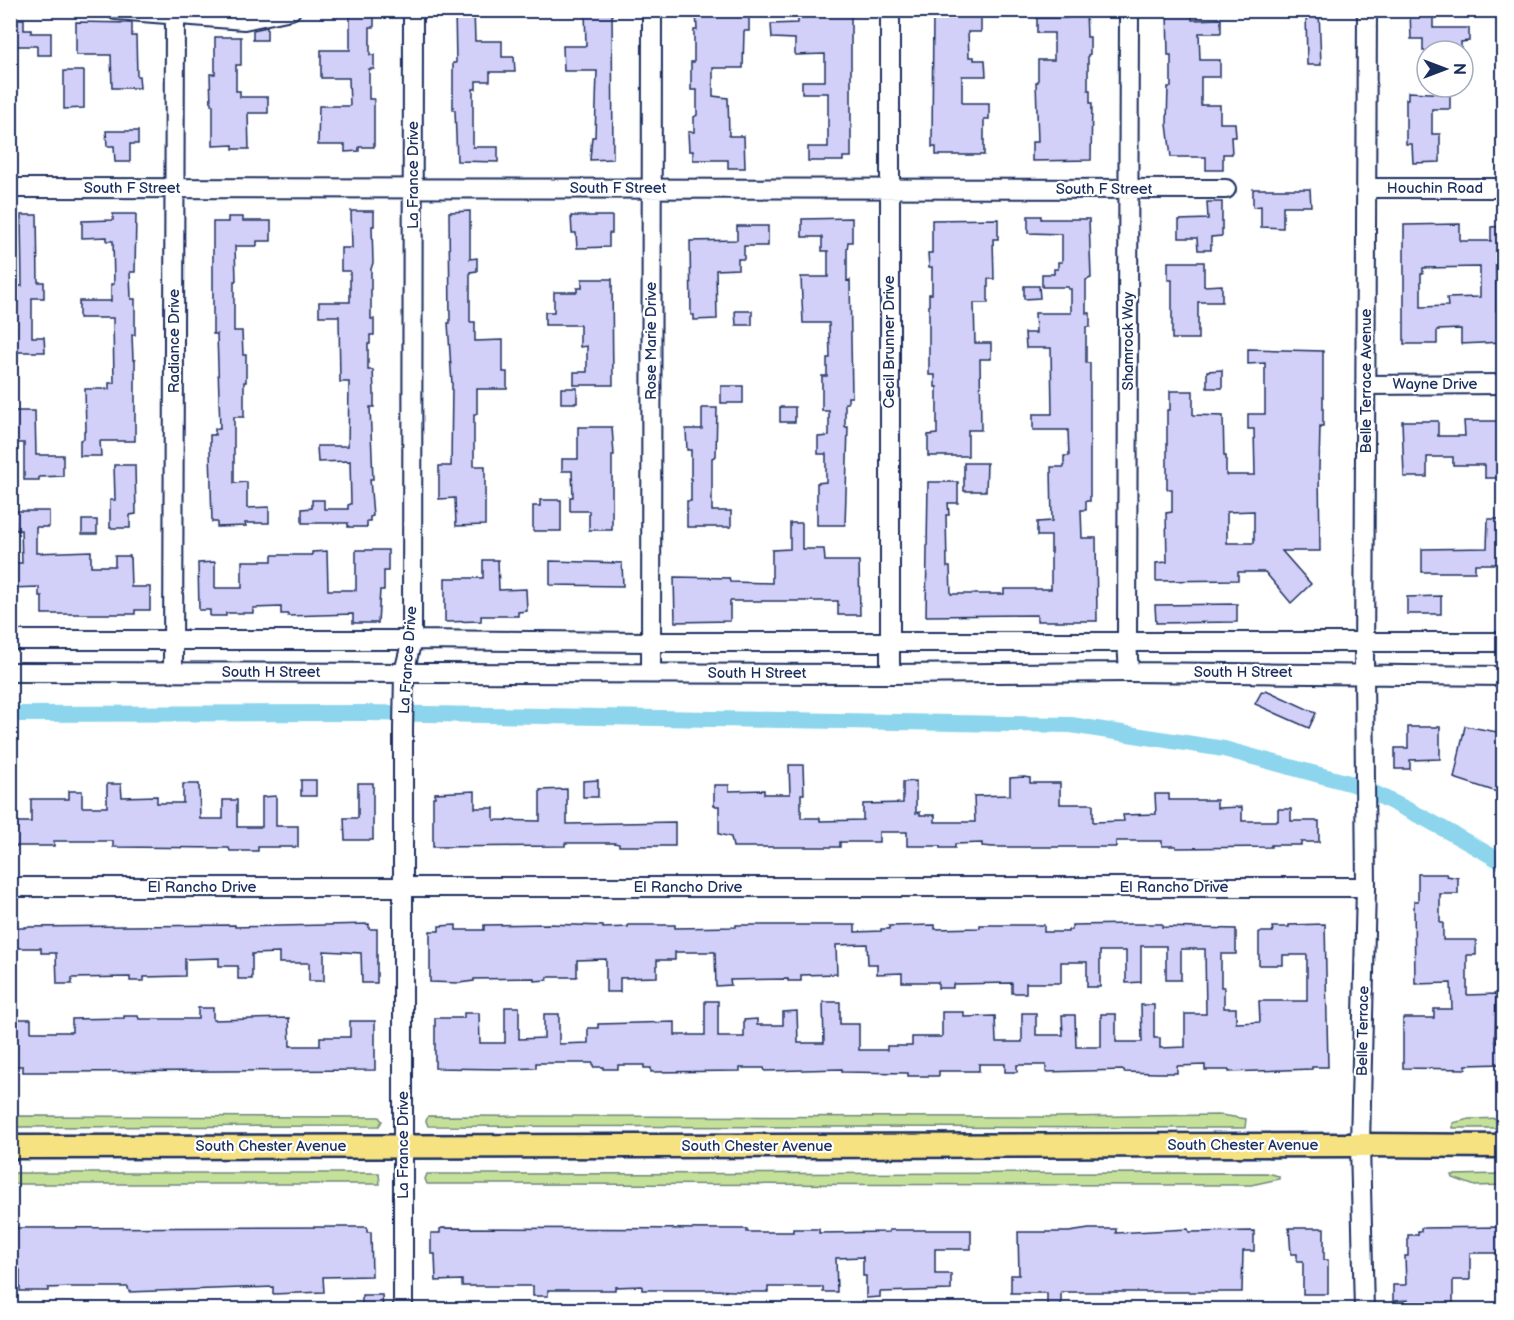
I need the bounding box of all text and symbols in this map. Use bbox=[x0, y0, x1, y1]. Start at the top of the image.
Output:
north arrow bbox=[1415, 39, 1475, 99]
text: N bbox=[1449, 63, 1468, 75]
street label: La France Drive bbox=[404, 121, 423, 229]
street label: South F Street bbox=[84, 179, 181, 198]
street label: South F Street bbox=[570, 179, 667, 198]
street label: Houchin Road bbox=[1387, 179, 1483, 198]
street label: South F Street bbox=[1056, 180, 1153, 199]
street label: Cecil Brunner Drive bbox=[880, 275, 899, 409]
street label: Rose Marie Drive bbox=[642, 282, 661, 400]
street label: Radiance Drive bbox=[165, 289, 184, 393]
street label: Shamrock Way bbox=[1119, 291, 1138, 390]
street label: Belle Terrace Avenue bbox=[1357, 308, 1376, 453]
street label: Wayne Drive bbox=[1393, 375, 1477, 394]
street label: La France Drive bbox=[395, 605, 421, 714]
street label: South H Street bbox=[222, 663, 321, 682]
street label: South H Street bbox=[1194, 663, 1293, 682]
street label: South H Street bbox=[708, 664, 807, 683]
street label: El Rancho Drive bbox=[147, 878, 257, 897]
street label: El Rancho Drive bbox=[633, 878, 743, 897]
street label: El Rancho Drive bbox=[1119, 878, 1229, 897]
street label: Belle Terrace bbox=[1353, 985, 1373, 1076]
street label: La France Drive bbox=[394, 1091, 413, 1199]
street label: South Chester Avenue bbox=[1168, 1136, 1319, 1155]
street label: South Chester Avenue bbox=[196, 1137, 347, 1156]
street label: South Chester Avenue bbox=[682, 1137, 833, 1156]

